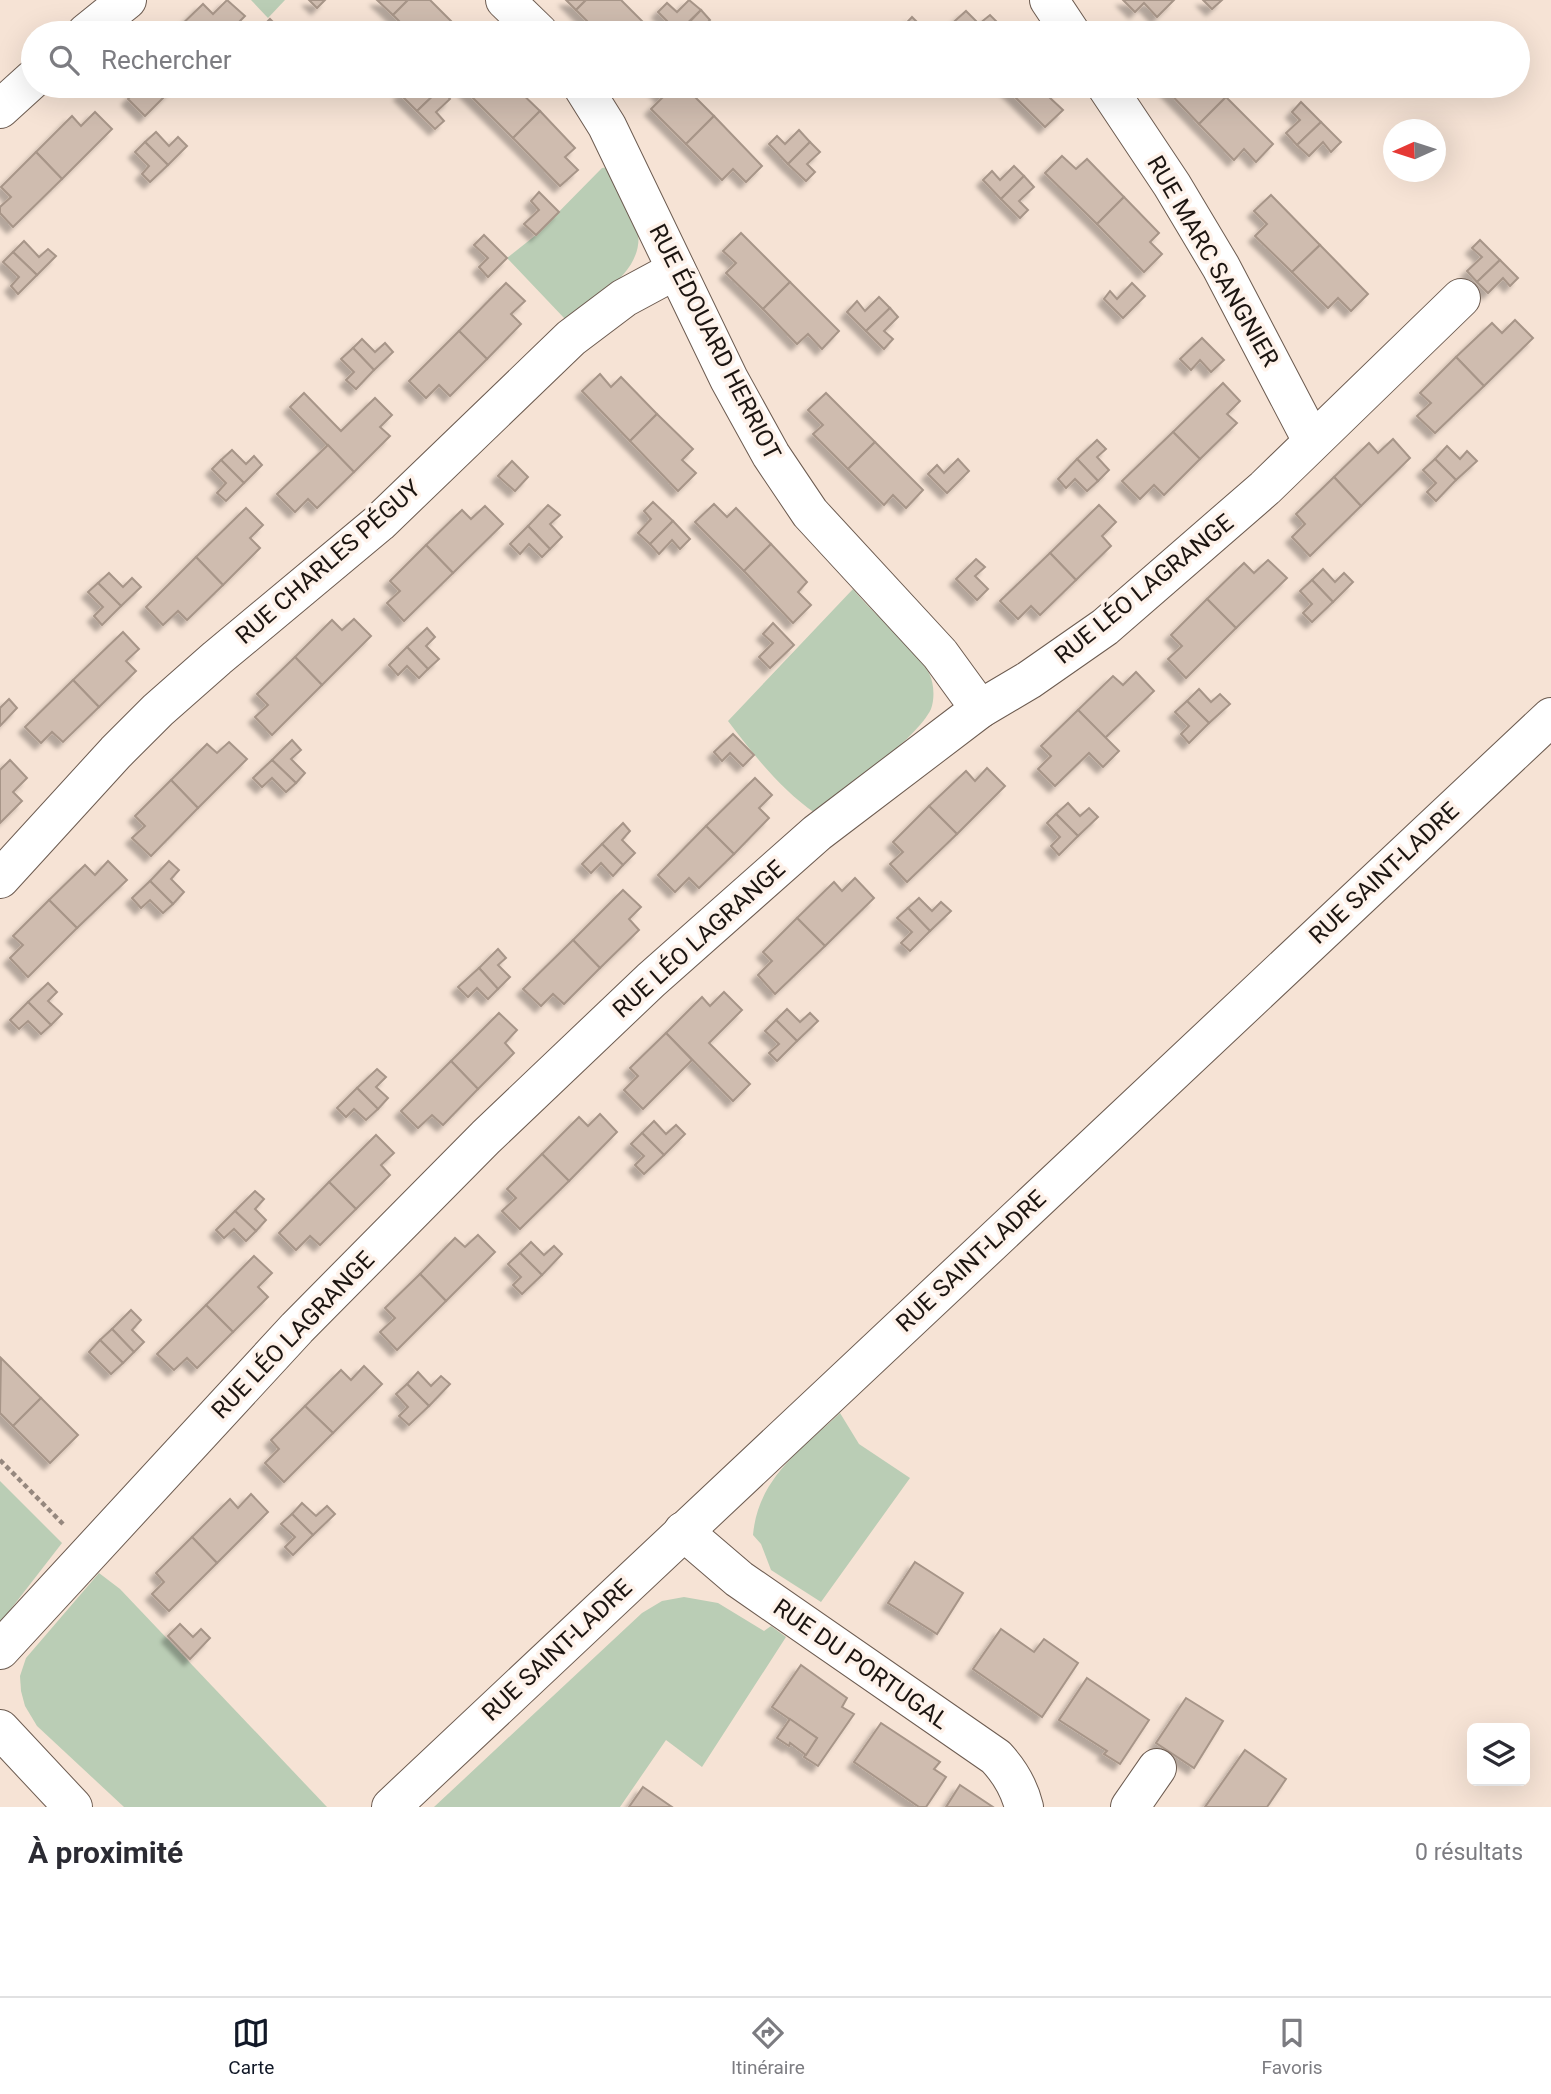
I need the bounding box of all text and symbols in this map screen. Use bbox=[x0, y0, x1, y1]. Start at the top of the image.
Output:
search box bbox=[21, 21, 1530, 98]
icon: search bbox=[45, 41, 83, 79]
text: Rechercher bbox=[101, 45, 232, 75]
north arrow bbox=[1383, 119, 1446, 182]
street label: RUE MARC SANGNIER bbox=[1141, 151, 1285, 371]
street label: RUE ÉDOUARD HERRIOT bbox=[643, 220, 787, 464]
street label: RUE CHARLES PÉGUY bbox=[230, 474, 426, 650]
street label: RUE LÉO LAGRANGE bbox=[1049, 508, 1239, 670]
street label: RUE SAINT-LADRE bbox=[1303, 796, 1465, 950]
street label: RUE LÉO LAGRANGE bbox=[607, 854, 791, 1024]
street label: RUE SAINT-LADRE bbox=[890, 1184, 1052, 1338]
street label: RUE LÉO LAGRANGE bbox=[206, 1246, 380, 1424]
street label: RUE SAINT-LADRE bbox=[476, 1573, 638, 1727]
street label: RUE DU PORTUGAL bbox=[768, 1593, 954, 1735]
map controls bbox=[1467, 1723, 1530, 1786]
button: layers bbox=[1467, 1723, 1530, 1786]
text: À proximité bbox=[28, 1835, 183, 1870]
text: 0 résultats bbox=[1415, 1839, 1523, 1866]
tab: Carte bbox=[228, 2014, 274, 2079]
tab: Itinéraire bbox=[731, 2014, 805, 2079]
tab: Favoris bbox=[1261, 2014, 1323, 2079]

